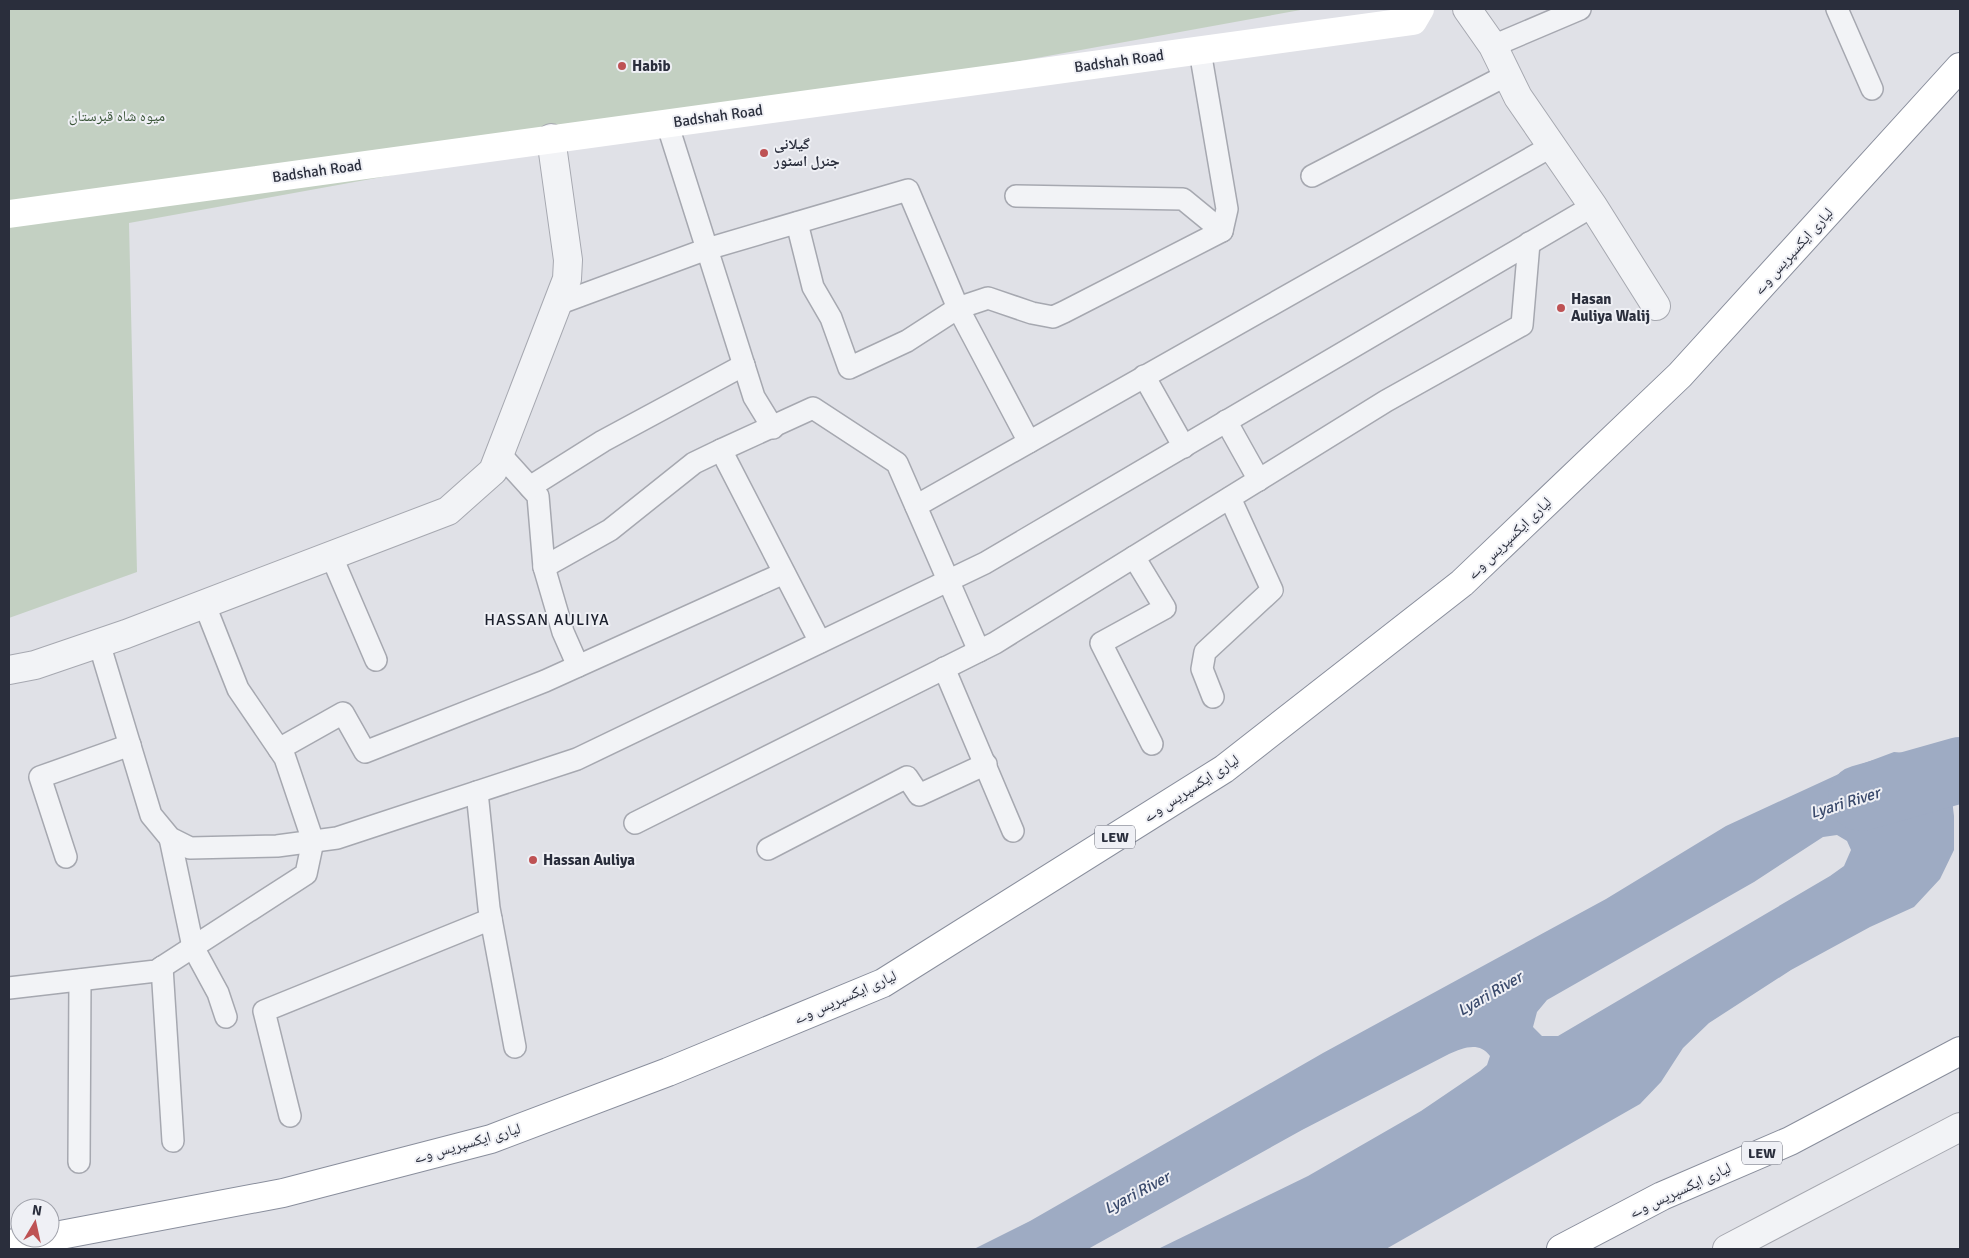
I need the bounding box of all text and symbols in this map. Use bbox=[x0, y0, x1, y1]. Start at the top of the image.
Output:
street label: Badshah Road bbox=[1073, 46, 1165, 76]
place label: Habib bbox=[632, 57, 671, 75]
marker: Habib bbox=[616, 60, 628, 72]
street label: Badshah Road bbox=[672, 101, 764, 131]
park label: میوہ شاہ قبرستان bbox=[69, 107, 165, 126]
place label: گیلانی جنرل اسٹور bbox=[773, 135, 840, 170]
marker: گیلانی جنرل اسٹور bbox=[758, 147, 770, 159]
street label: Badshah Road bbox=[271, 156, 363, 186]
street label: لیاری ایکسپریس وے bbox=[1749, 204, 1837, 299]
place label: Hasan Auliya Walij bbox=[1571, 290, 1650, 325]
marker: Hasan Auliya Walij bbox=[1555, 302, 1567, 314]
street label: لیاری ایکسپریس وے bbox=[1463, 493, 1556, 583]
district label: HASSAN AULIYA bbox=[484, 610, 610, 630]
street label: لیاری ایکسپریس وے bbox=[1140, 750, 1243, 826]
water label: Lyari River bbox=[1808, 782, 1884, 823]
road number: LEW bbox=[1095, 826, 1135, 849]
place label: Hassan Auliya bbox=[543, 851, 635, 869]
marker: Hassan Auliya bbox=[527, 854, 539, 866]
street label: لیاری ایکسپریس وے bbox=[791, 966, 899, 1029]
water label: Lyari River bbox=[1454, 966, 1528, 1021]
street label: لیاری ایکسپریس وے bbox=[412, 1119, 523, 1168]
road number: LEW bbox=[1742, 1142, 1782, 1164]
street label: لیاری ایکسپریس وے bbox=[1626, 1159, 1734, 1222]
water label: Lyari River bbox=[1101, 1166, 1175, 1219]
north arrow bbox=[10, 1198, 60, 1248]
text: N bbox=[31, 1201, 43, 1220]

